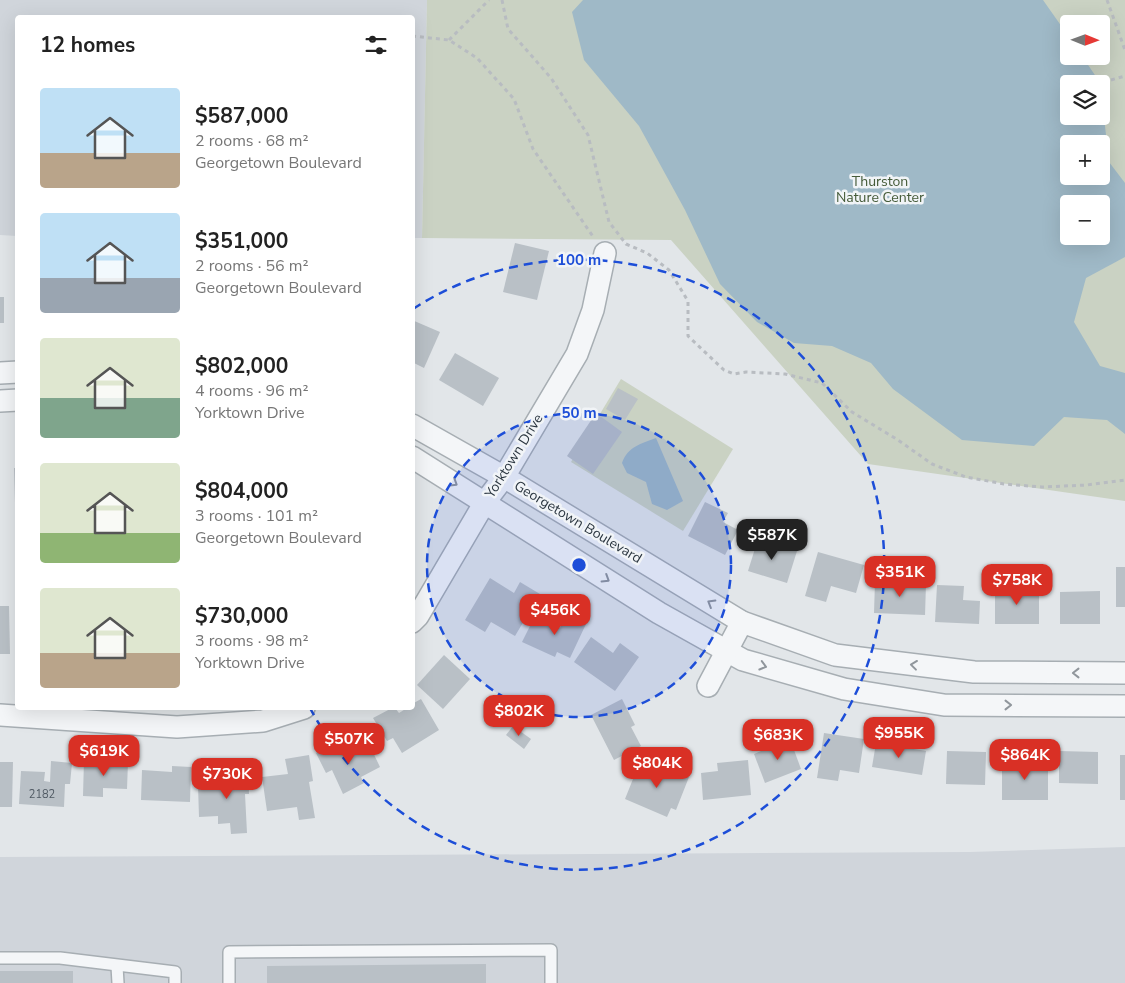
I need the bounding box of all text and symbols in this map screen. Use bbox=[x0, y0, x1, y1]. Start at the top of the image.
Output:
north arrow bbox=[1060, 15, 1110, 65]
map controls bbox=[1060, 15, 1110, 245]
text: 12 homes bbox=[40, 31, 135, 59]
icon: filters bbox=[362, 31, 390, 59]
button: layers bbox=[1060, 75, 1110, 125]
text: $587,000 bbox=[195, 102, 288, 130]
icon: home bbox=[80, 108, 140, 168]
text: 2 rooms · 68 m² bbox=[195, 130, 308, 152]
button: + bbox=[1060, 135, 1110, 185]
text: Georgetown Boulevard bbox=[195, 152, 362, 174]
park label: Thurston Nature Center bbox=[836, 172, 924, 207]
button: − bbox=[1060, 195, 1110, 245]
text: $351,000 bbox=[195, 227, 288, 255]
icon: home bbox=[80, 233, 140, 293]
text: 100 m bbox=[557, 250, 601, 270]
text: 2 rooms · 56 m² bbox=[195, 255, 308, 277]
text: Georgetown Boulevard bbox=[195, 277, 362, 299]
text: $802,000 bbox=[195, 352, 288, 380]
icon: home bbox=[80, 358, 140, 418]
text: 4 rooms · 96 m² bbox=[195, 380, 308, 402]
text: Yorktown Drive bbox=[195, 402, 305, 424]
text: 50 m bbox=[561, 403, 597, 423]
street label: Yorktown Drive bbox=[480, 410, 547, 503]
one-way arrow bbox=[448, 476, 457, 486]
street label: Georgetown Boulevard bbox=[511, 476, 645, 568]
text: $804,000 bbox=[195, 477, 288, 505]
icon: home bbox=[80, 483, 140, 543]
text: 3 rooms · 101 m² bbox=[195, 505, 318, 527]
pin: $587K bbox=[737, 518, 807, 561]
text: $587K bbox=[747, 524, 797, 546]
text: Georgetown Boulevard bbox=[195, 527, 362, 549]
centre of rings bbox=[570, 556, 588, 574]
pin: $351K bbox=[865, 556, 935, 598]
text: $351K bbox=[875, 561, 925, 583]
pin: $758K bbox=[982, 564, 1052, 606]
text: $758K bbox=[992, 569, 1042, 591]
one-way arrow bbox=[600, 573, 609, 582]
pin: $456K bbox=[520, 594, 590, 636]
text: $456K bbox=[530, 599, 580, 621]
one-way arrow bbox=[707, 600, 716, 609]
text: $730,000 bbox=[195, 602, 288, 630]
icon: home bbox=[80, 608, 140, 668]
text: 3 rooms · 98 m² bbox=[195, 630, 308, 652]
text: Yorktown Drive bbox=[195, 652, 305, 674]
one-way arrow bbox=[758, 660, 766, 670]
one-way arrow bbox=[910, 660, 918, 671]
one-way arrow bbox=[1072, 668, 1080, 678]
pin: $802K bbox=[484, 694, 554, 737]
text: $802K bbox=[494, 700, 544, 722]
one-way arrow bbox=[1004, 700, 1012, 710]
pin: $955K bbox=[864, 716, 934, 759]
pin: $683K bbox=[743, 718, 813, 761]
pin: $507K bbox=[314, 722, 384, 765]
text: $955K bbox=[874, 722, 924, 744]
text: $683K bbox=[753, 724, 803, 746]
text: $507K bbox=[324, 728, 374, 750]
pin: $619K bbox=[69, 734, 139, 777]
pin: $864K bbox=[990, 738, 1060, 781]
text: $619K bbox=[79, 740, 129, 762]
text: $864K bbox=[1000, 744, 1050, 766]
pin: $804K bbox=[622, 746, 692, 789]
text: $804K bbox=[632, 752, 682, 774]
pin: $730K bbox=[192, 758, 262, 800]
text: $730K bbox=[202, 763, 252, 785]
house number: 2182 bbox=[29, 787, 55, 802]

